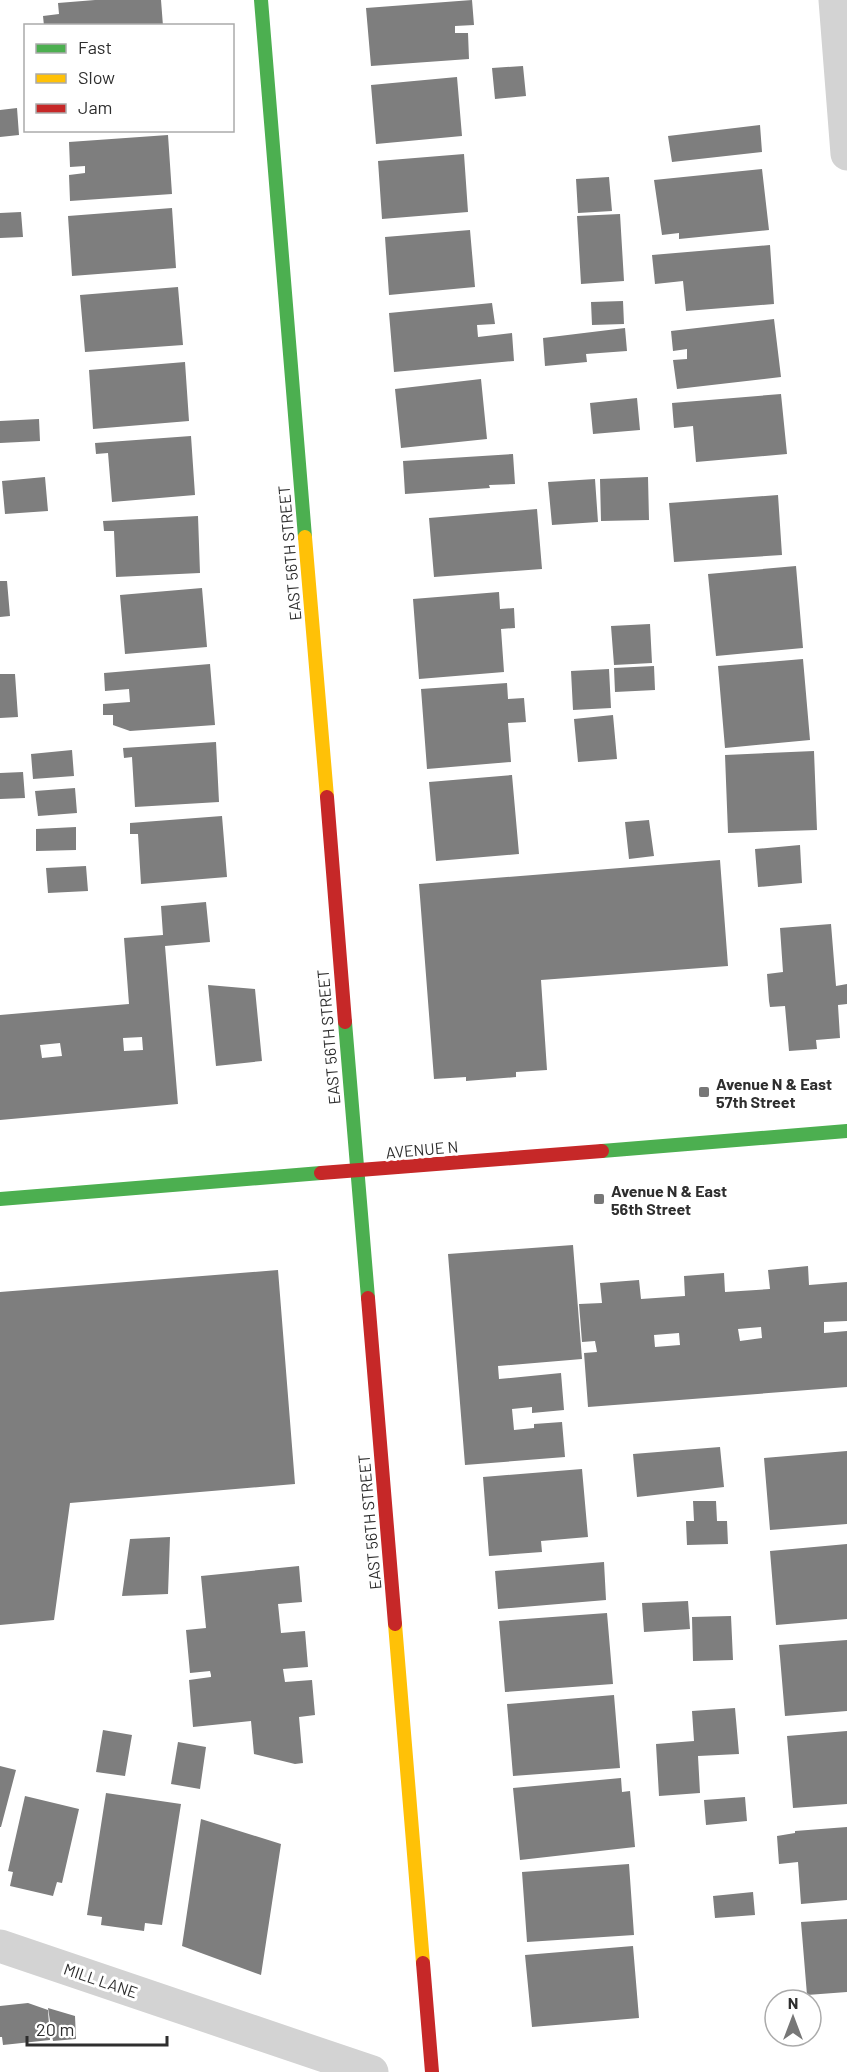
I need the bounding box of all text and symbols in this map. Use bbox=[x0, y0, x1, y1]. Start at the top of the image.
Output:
legend bbox=[24, 24, 234, 132]
text: Fast bbox=[78, 36, 112, 58]
text: Slow bbox=[78, 66, 115, 88]
text: Jam bbox=[78, 96, 112, 118]
street label: EAST 56TH STREET bbox=[274, 485, 304, 621]
street label: EAST 56TH STREET bbox=[313, 969, 343, 1105]
place label: Avenue N & East 57th Street bbox=[716, 1074, 832, 1111]
marker: Avenue N & East 57th Street bbox=[697, 1085, 711, 1099]
street label: AVENUE N bbox=[385, 1136, 459, 1162]
place label: Avenue N & East 56th Street bbox=[611, 1181, 727, 1218]
marker: Avenue N & East 56th Street bbox=[592, 1192, 606, 1206]
street label: EAST 56TH STREET bbox=[354, 1454, 384, 1590]
street label: MILL LANE bbox=[62, 1959, 140, 2001]
north arrow bbox=[763, 1988, 823, 2048]
text: N bbox=[788, 1993, 798, 2012]
scale bar bbox=[27, 2009, 166, 2047]
text: 20 m bbox=[36, 2018, 74, 2040]

